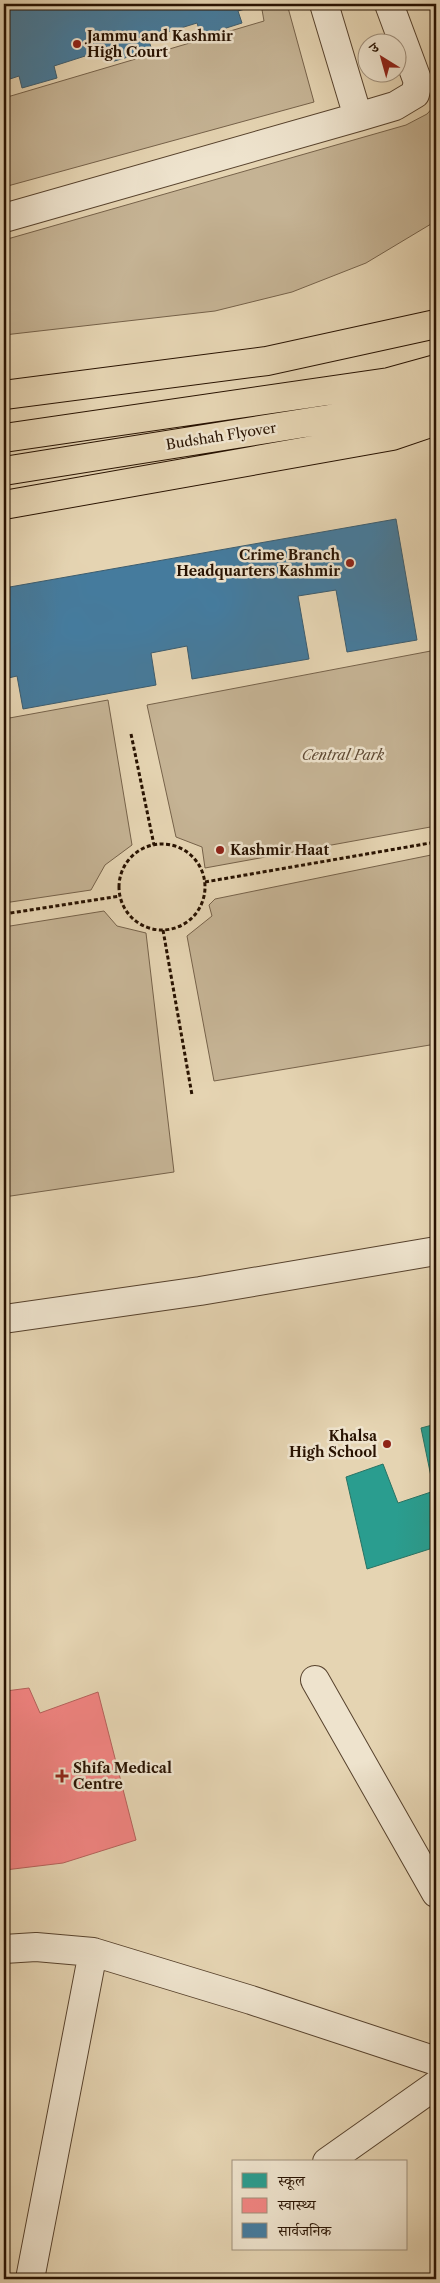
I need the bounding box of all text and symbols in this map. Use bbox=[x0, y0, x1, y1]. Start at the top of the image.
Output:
place label: Jammu and Kashmir High Court bbox=[84, 27, 233, 61]
north arrow bbox=[358, 32, 408, 82]
marker: Jammu and Kashmir High Court bbox=[71, 38, 83, 50]
text: उ bbox=[365, 38, 383, 58]
street label: Budshah Flyover bbox=[165, 418, 277, 454]
place label: Crime Branch Headquarters Kashmir bbox=[176, 546, 340, 580]
marker: Crime Branch Headquarters Kashmir bbox=[344, 557, 356, 569]
park label: Central Park bbox=[302, 746, 385, 764]
place label: Kashmir Haat bbox=[230, 841, 329, 859]
marker: Kashmir Haat bbox=[214, 844, 226, 856]
place label: Khalsa High School bbox=[289, 1427, 378, 1461]
marker: Khalsa High School bbox=[381, 1438, 393, 1450]
place label: Shifa Medical Centre bbox=[73, 1759, 172, 1793]
marker: Shifa Medical Centre bbox=[55, 1769, 69, 1783]
legend bbox=[232, 2160, 408, 2250]
text: स्कूल bbox=[277, 2171, 306, 2191]
text: स्वास्थ्य bbox=[277, 2195, 316, 2214]
text: सार्वजनिक bbox=[277, 2221, 332, 2240]

